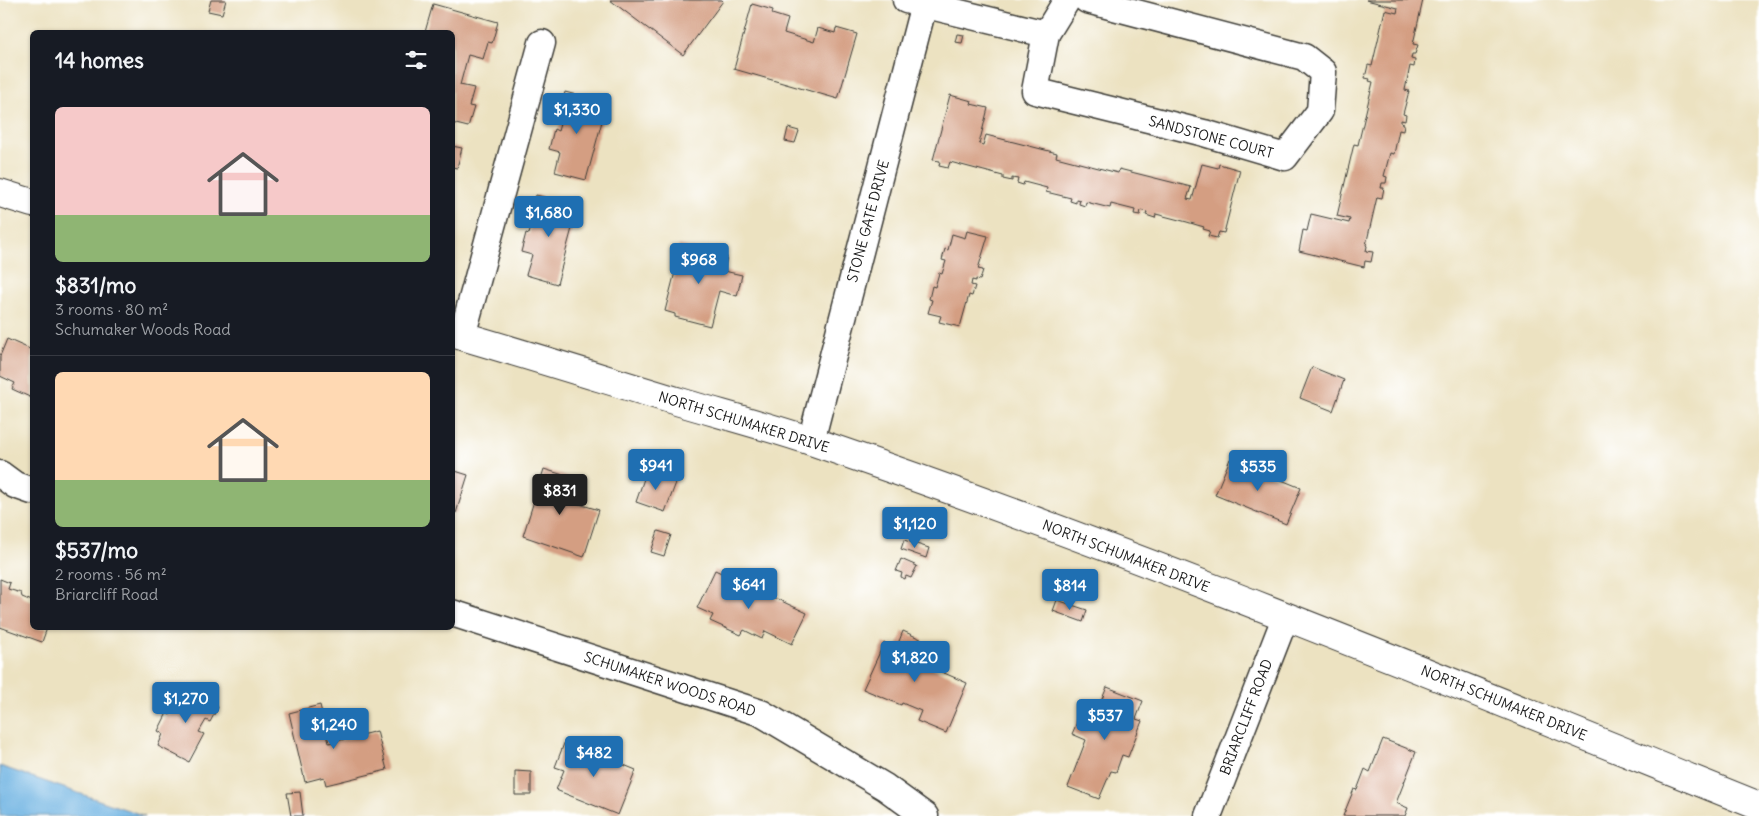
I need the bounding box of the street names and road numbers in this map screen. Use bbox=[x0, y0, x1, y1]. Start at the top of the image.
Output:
street label: SANDSTONE COURT bbox=[1147, 112, 1275, 162]
street label: STONE GATE DRIVE bbox=[843, 158, 893, 284]
street label: NORTH SCHUMAKER DRIVE bbox=[656, 387, 832, 457]
street label: NORTH SCHUMAKER DRIVE bbox=[1040, 516, 1212, 596]
street label: SCHUMAKER WOODS ROAD bbox=[582, 648, 758, 720]
street label: BRIARCLIFF ROAD bbox=[1216, 656, 1276, 778]
street label: NORTH SCHUMAKER DRIVE bbox=[1418, 661, 1590, 745]

